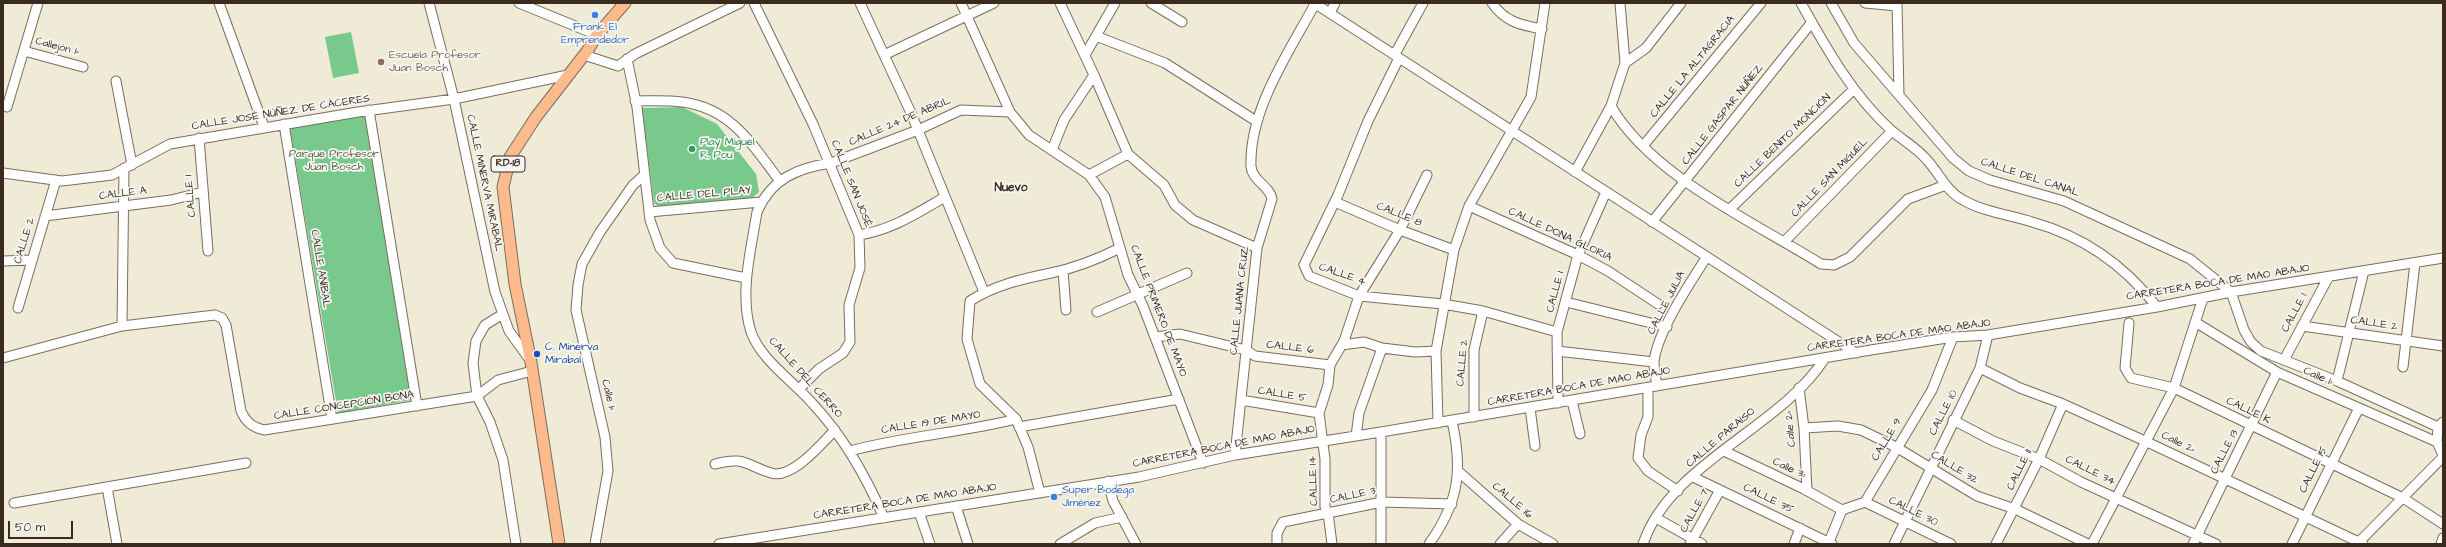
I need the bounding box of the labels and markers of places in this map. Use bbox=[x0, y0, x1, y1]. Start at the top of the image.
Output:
marker: Frank El Emprendedor bbox=[590, 10, 600, 20]
place label: Frank El Emprendedor bbox=[561, 21, 629, 47]
place label: Escuela Profesor Juan Bosch bbox=[389, 49, 481, 75]
marker: Escuela Profesor Juan Bosch bbox=[376, 57, 386, 67]
place label: Play Miguel R. Pou bbox=[700, 136, 754, 162]
marker: Play Miguel R. Pou bbox=[687, 144, 697, 154]
place label: C. Minerva Mirabal bbox=[545, 341, 598, 367]
marker: C. Minerva Mirabal bbox=[532, 349, 542, 359]
place label: Super Bodega Jiménez bbox=[1062, 484, 1134, 510]
marker: Super Bodega Jiménez bbox=[1049, 492, 1059, 502]

